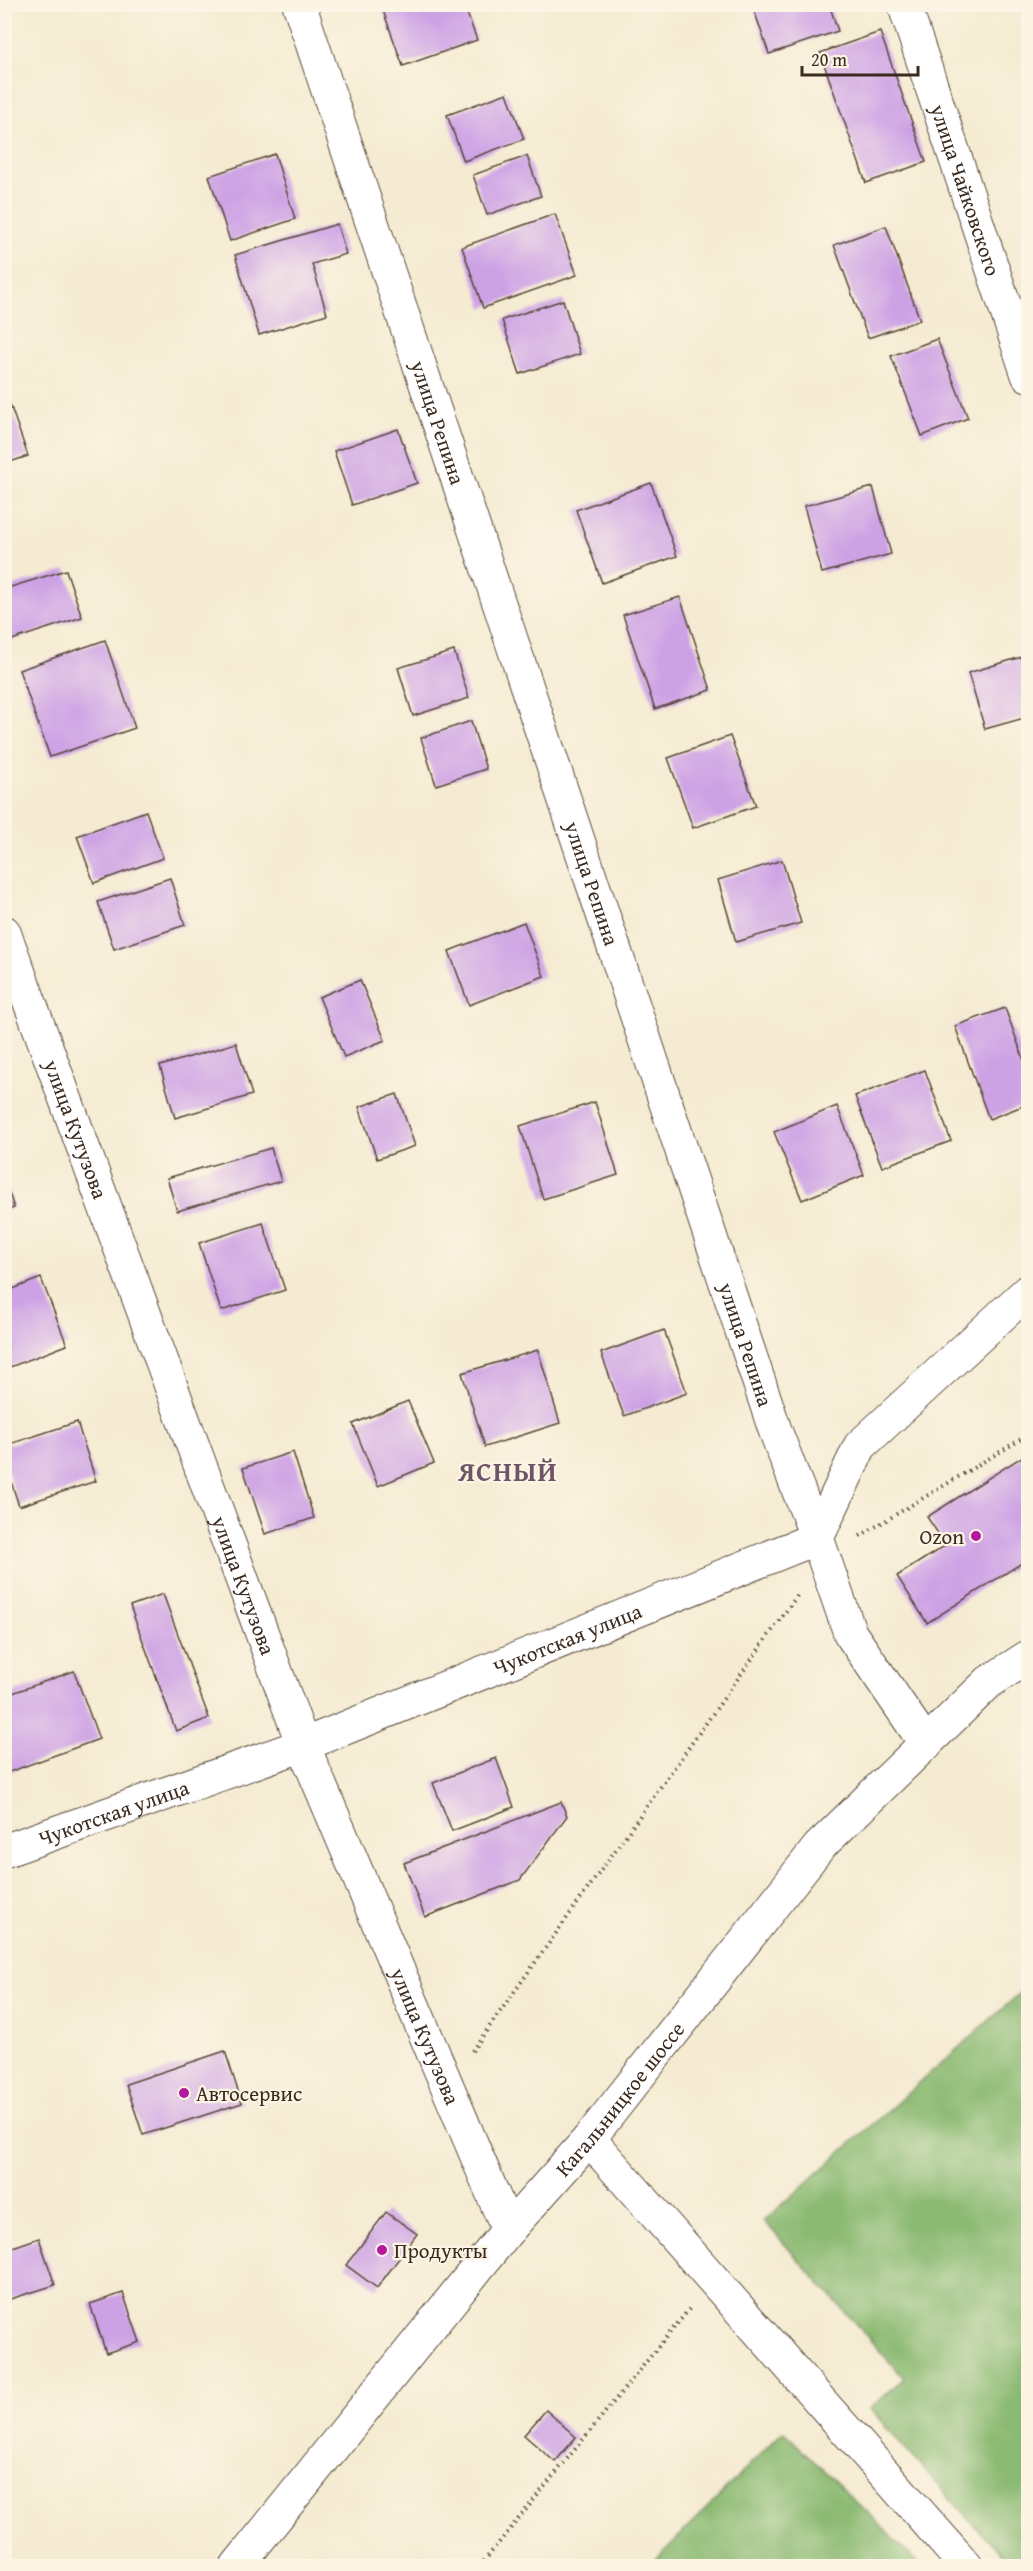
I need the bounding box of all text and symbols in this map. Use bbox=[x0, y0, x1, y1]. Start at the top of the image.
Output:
scale bar bbox=[802, 39, 918, 77]
text: 20 m bbox=[811, 46, 847, 73]
street label: улица Чайковского bbox=[923, 99, 1009, 280]
street label: улица Репина bbox=[403, 355, 474, 488]
street label: улица Репина bbox=[557, 816, 628, 949]
street label: улица Кутузова bbox=[36, 1054, 116, 1203]
street label: улица Репина bbox=[711, 1277, 782, 1410]
district label: ЯСНЫЙ bbox=[457, 1451, 558, 1491]
street label: улица Кутузова bbox=[204, 1510, 284, 1659]
place label: Ozon bbox=[920, 1521, 964, 1552]
marker: Ozon bbox=[969, 1529, 983, 1543]
street label: Чукотская улица bbox=[488, 1595, 646, 1682]
street label: Чукотская улица bbox=[34, 1771, 193, 1853]
street label: улица Кутузова bbox=[383, 1962, 469, 2109]
street label: Кагальницкое шоссе bbox=[547, 2015, 692, 2183]
place label: Автосервис bbox=[196, 2078, 302, 2109]
marker: Автосервис bbox=[177, 2086, 191, 2100]
place label: Продукты bbox=[394, 2235, 488, 2266]
marker: Продукты bbox=[375, 2243, 389, 2257]

